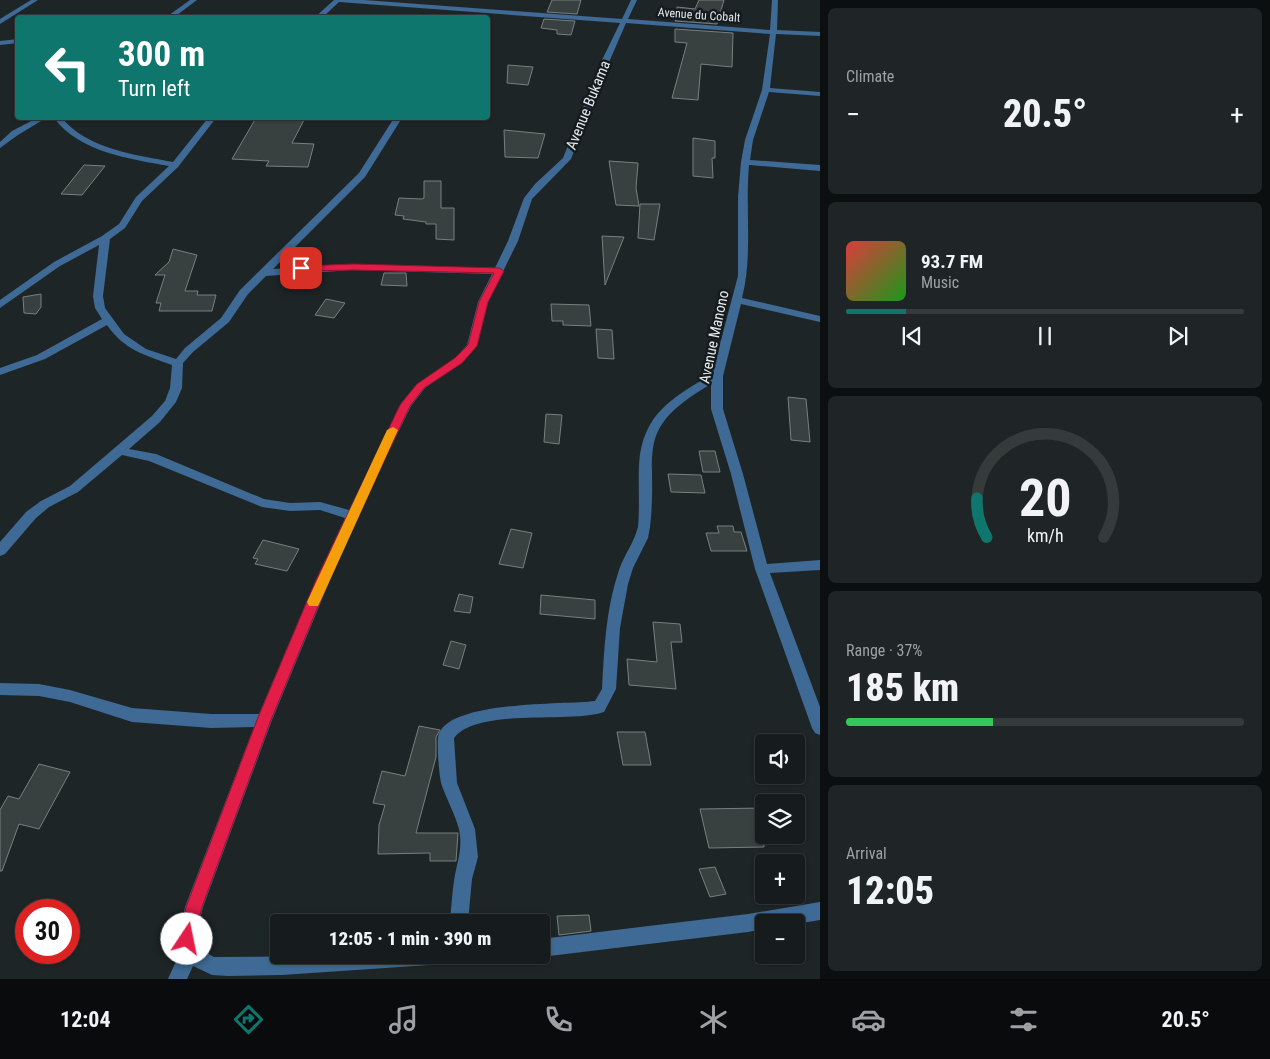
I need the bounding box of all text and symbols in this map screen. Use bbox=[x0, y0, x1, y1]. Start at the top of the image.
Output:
street label: Avenue du Cobalt bbox=[657, 5, 741, 25]
text: 300 m bbox=[118, 34, 205, 75]
icon: left bbox=[35, 35, 100, 100]
street label: Avenue Bukama bbox=[562, 58, 614, 152]
text: Climate bbox=[846, 67, 894, 86]
text: Turn left bbox=[118, 76, 190, 101]
text: 20.5° bbox=[1003, 92, 1087, 136]
text: − bbox=[846, 98, 860, 131]
text: + bbox=[1230, 98, 1244, 131]
pin bbox=[280, 247, 322, 289]
text: 93.7 FM bbox=[921, 250, 983, 273]
icon: arrive bbox=[287, 254, 315, 282]
text: Music bbox=[921, 273, 959, 292]
street label: Avenue Manono bbox=[695, 289, 733, 385]
icon: previous bbox=[898, 322, 926, 350]
icon: pause bbox=[1031, 322, 1059, 350]
icon: next bbox=[1164, 322, 1192, 350]
text: 20 bbox=[1019, 468, 1071, 529]
text: km/h bbox=[1027, 525, 1063, 546]
text: Range · 37% bbox=[846, 641, 922, 660]
text: 185 km bbox=[846, 666, 959, 710]
map controls bbox=[755, 734, 805, 964]
button: sound bbox=[755, 734, 805, 784]
button: layers bbox=[755, 794, 805, 844]
text: Arrival bbox=[846, 844, 887, 863]
button: + bbox=[755, 854, 805, 904]
text: 12:05 bbox=[846, 869, 934, 913]
speed limit sign: 30 bbox=[15, 899, 80, 964]
position arrow bbox=[160, 912, 212, 964]
button: − bbox=[755, 914, 805, 964]
text: 12:05 · 1 min · 390 m bbox=[329, 927, 491, 950]
icon: directions bbox=[231, 1002, 266, 1037]
icon: music bbox=[386, 1002, 421, 1037]
icon: phone bbox=[541, 1002, 576, 1037]
icon: climate bbox=[696, 1002, 731, 1037]
icon: car bbox=[851, 1002, 886, 1037]
icon: filters bbox=[1006, 1002, 1041, 1037]
text: 12:04 bbox=[60, 1007, 111, 1032]
text: 20.5° bbox=[1162, 1007, 1210, 1032]

